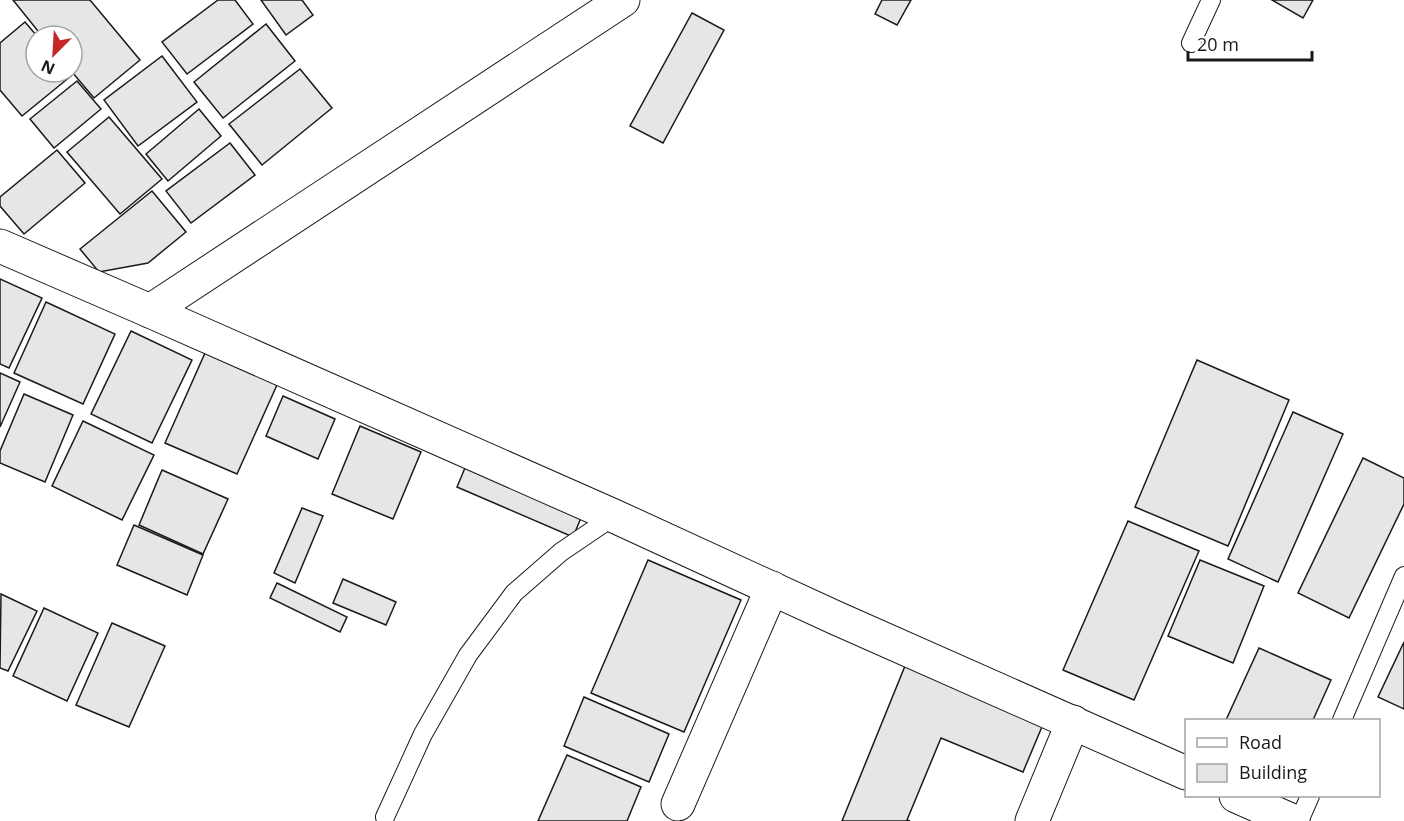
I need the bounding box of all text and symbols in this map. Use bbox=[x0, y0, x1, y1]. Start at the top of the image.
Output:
north arrow bbox=[24, 24, 84, 84]
scale bar bbox=[1188, 24, 1312, 62]
text: 20 m bbox=[1197, 32, 1239, 56]
text: N bbox=[37, 55, 58, 80]
legend bbox=[1185, 719, 1380, 797]
text: Road bbox=[1239, 730, 1282, 754]
text: Building bbox=[1239, 760, 1307, 784]

